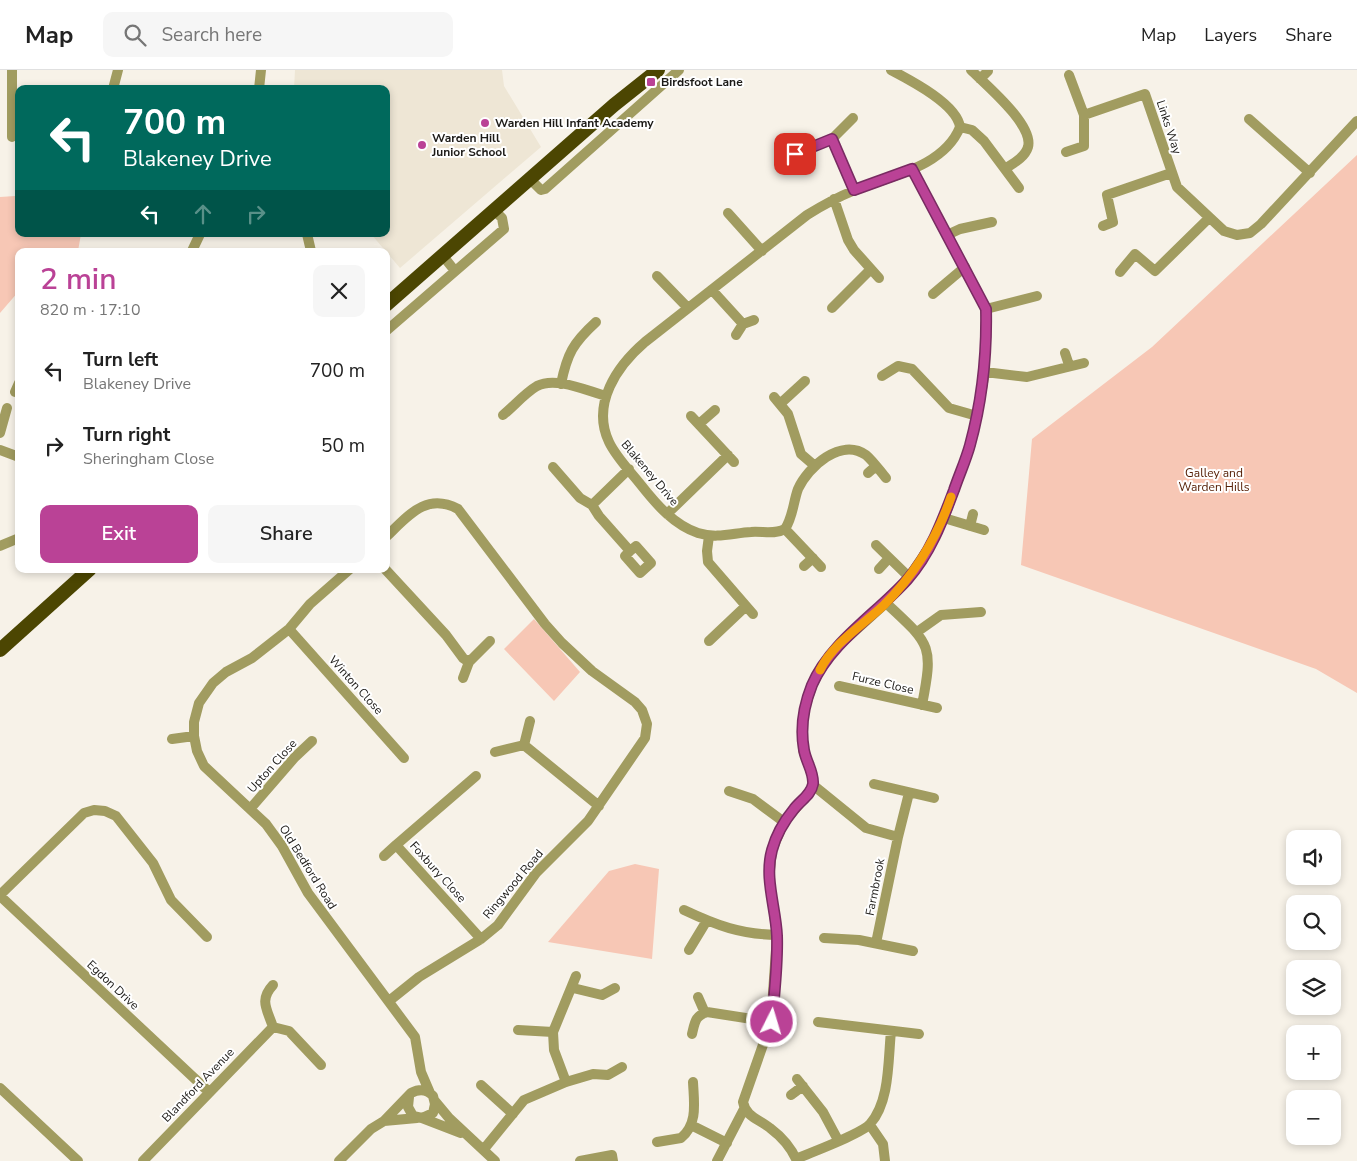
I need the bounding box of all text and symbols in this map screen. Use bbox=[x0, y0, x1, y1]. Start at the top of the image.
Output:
search box bbox=[103, 12, 453, 57]
text: Map bbox=[25, 19, 73, 51]
icon: search bbox=[121, 21, 149, 49]
text: Search here bbox=[161, 22, 262, 48]
text: Map bbox=[1141, 23, 1176, 47]
text: Layers bbox=[1204, 23, 1257, 47]
text: Share bbox=[1285, 23, 1332, 47]
place label: Birdsfoot Lane bbox=[661, 74, 743, 90]
marker: Birdsfoot Lane bbox=[645, 76, 657, 88]
street label: Links Way bbox=[1153, 98, 1185, 157]
text: 700 m bbox=[123, 99, 226, 146]
icon: left bbox=[40, 105, 105, 170]
place label: Warden Hill Infant Academy bbox=[495, 115, 654, 131]
marker: Warden Hill Infant Academy bbox=[479, 117, 491, 129]
place label: Warden Hill Junior School bbox=[431, 130, 506, 160]
pin bbox=[774, 133, 816, 175]
marker: Warden Hill Junior School bbox=[416, 139, 428, 151]
icon: arrive bbox=[781, 140, 809, 168]
text: Blakeney Drive bbox=[123, 144, 272, 174]
icon: left bbox=[136, 200, 164, 228]
icon: ahead bbox=[189, 200, 217, 228]
icon: right bbox=[242, 200, 270, 228]
text: 2 min bbox=[40, 259, 116, 300]
button: close bbox=[313, 265, 365, 317]
text: 820 m · 17:10 bbox=[40, 299, 141, 321]
text: Turn left bbox=[83, 347, 158, 373]
icon: left bbox=[40, 357, 68, 385]
text: 700 m bbox=[310, 358, 365, 384]
text: Blakeney Drive bbox=[83, 373, 191, 395]
text: Turn right bbox=[83, 422, 170, 448]
icon: right bbox=[40, 432, 68, 460]
text: 50 m bbox=[321, 433, 365, 459]
street label: Blakeney Drive bbox=[618, 437, 682, 509]
text: Sheringham Close bbox=[83, 448, 214, 470]
park label: Galley and Warden Hills bbox=[1178, 465, 1250, 495]
button: Exit bbox=[40, 505, 198, 563]
button: Share bbox=[208, 505, 365, 563]
street label: Winton Close bbox=[325, 652, 387, 718]
street label: Furze Close bbox=[851, 668, 915, 698]
street label: Upton Close bbox=[244, 736, 300, 796]
street label: Old Bedford Road bbox=[276, 822, 340, 912]
map controls bbox=[1286, 830, 1341, 1145]
button: sound bbox=[1286, 830, 1341, 885]
street label: Foxbury Close bbox=[406, 838, 470, 906]
street label: Ringwood Road bbox=[479, 846, 547, 922]
street label: Farmbrook bbox=[862, 856, 889, 917]
button: search bbox=[1286, 895, 1341, 950]
street label: Egdon Drive bbox=[83, 957, 143, 1013]
button: layers bbox=[1286, 960, 1341, 1015]
position arrow bbox=[745, 995, 797, 1047]
button: + bbox=[1286, 1025, 1341, 1080]
street label: Blandford Avenue bbox=[158, 1044, 238, 1126]
button: − bbox=[1286, 1090, 1341, 1145]

